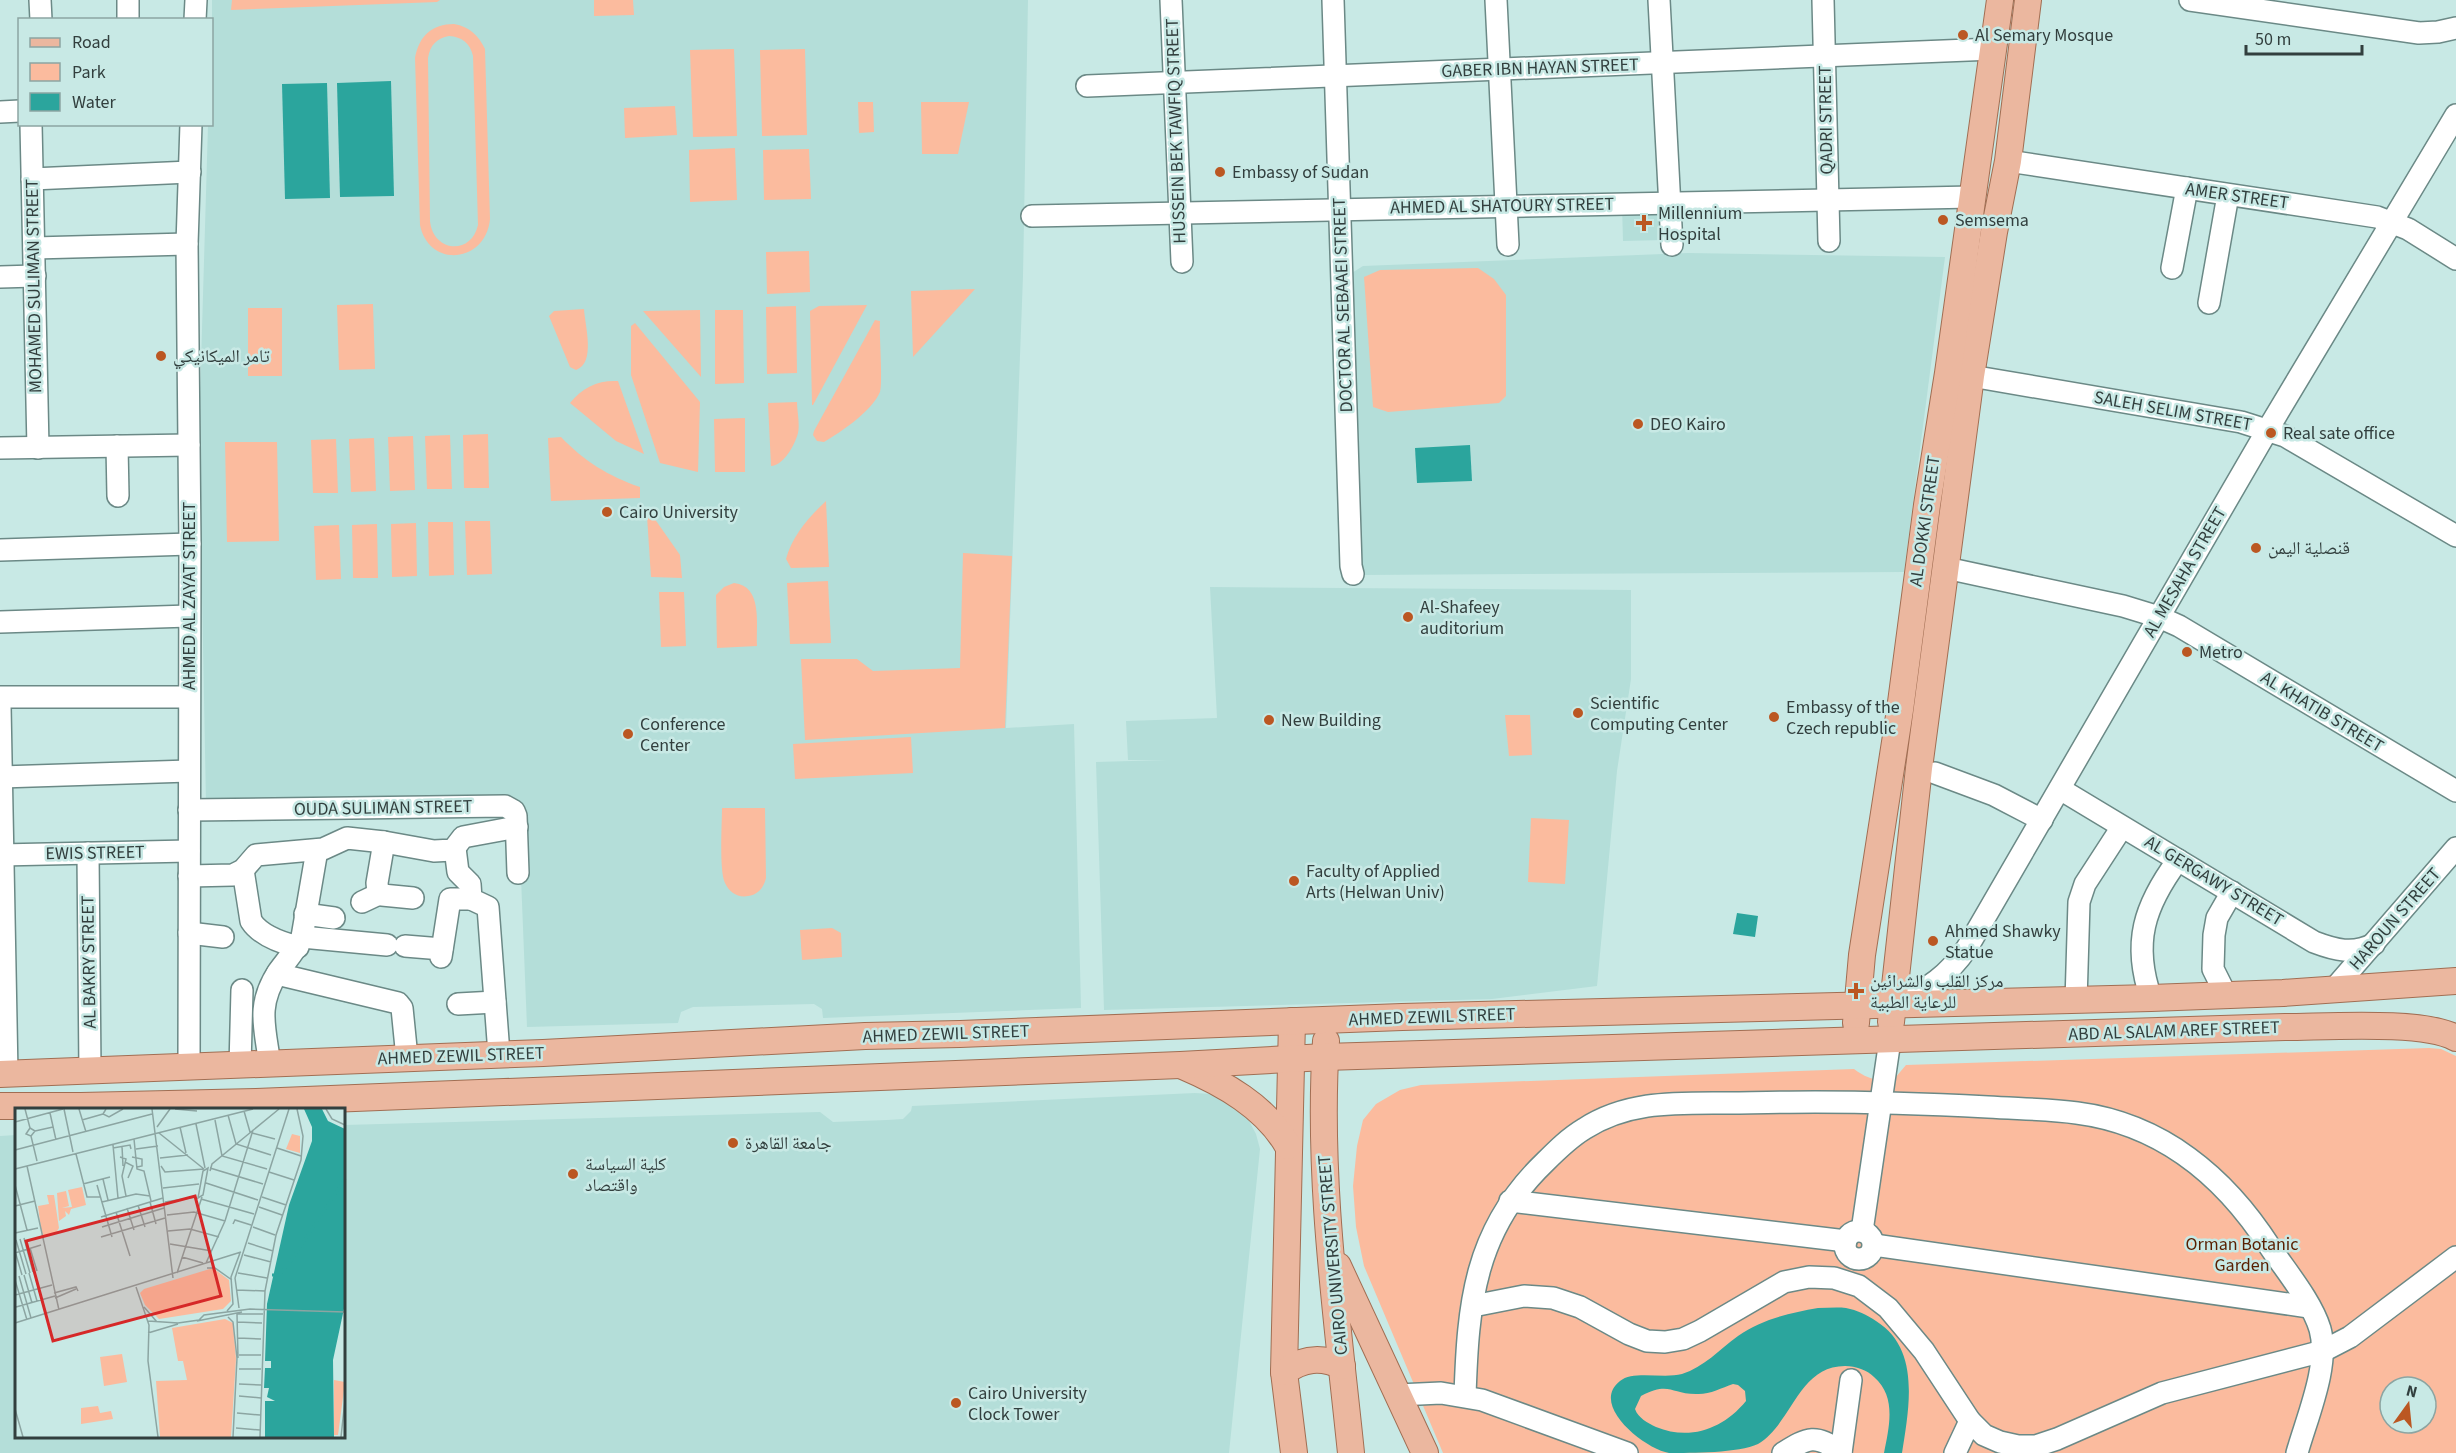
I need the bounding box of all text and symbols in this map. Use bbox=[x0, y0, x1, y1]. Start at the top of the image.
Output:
legend bbox=[18, 18, 213, 126]
street label: HUSSEIN BEK TAWFIQ STREET bbox=[1160, 18, 1192, 244]
scale bar bbox=[2246, 18, 2362, 56]
place label: Al Semary Mosque bbox=[1975, 23, 2113, 48]
text: 50 m bbox=[2255, 27, 2291, 52]
marker: Al Semary Mosque bbox=[1956, 28, 1970, 42]
text: Road bbox=[72, 30, 111, 55]
street label: GABER IBN HAYAN STREET bbox=[1441, 52, 1640, 84]
text: Park bbox=[72, 60, 106, 85]
street label: QADRI STREET bbox=[1813, 65, 1839, 175]
text: Water bbox=[72, 90, 116, 115]
place label: Embassy of Sudan bbox=[1232, 160, 1369, 185]
marker: Embassy of Sudan bbox=[1213, 165, 1227, 179]
street label: AMER STREET bbox=[2184, 176, 2291, 216]
street label: MOHAMED SULIMAN STREET bbox=[20, 178, 48, 393]
street label: AHMED AL SHATOURY STREET bbox=[1390, 192, 1615, 220]
street label: DOCTOR AL SEBAAEI STREET bbox=[1327, 197, 1359, 413]
place label: Millennium Hospital bbox=[1658, 201, 1742, 247]
place label: Semsema bbox=[1955, 208, 2029, 233]
marker: Semsema bbox=[1936, 213, 1950, 227]
marker: Millennium Hospital bbox=[1635, 214, 1653, 232]
place label: تامر الميكانيكي bbox=[173, 344, 270, 370]
marker: تامر الميكانيكي bbox=[154, 349, 168, 363]
street label: SALEH SELIM STREET bbox=[2092, 385, 2254, 437]
place label: DEO Kairo bbox=[1650, 412, 1726, 437]
marker: DEO Kairo bbox=[1631, 417, 1645, 431]
place label: Real sate office bbox=[2283, 421, 2395, 446]
marker: Real sate office bbox=[2264, 426, 2278, 440]
street label: AL DOKKI STREET bbox=[1903, 454, 1947, 588]
place label: Cairo University bbox=[619, 500, 739, 525]
street label: AHMED AL ZAYAT STREET bbox=[177, 502, 202, 690]
street label: AL MESAHA STREET bbox=[2137, 502, 2233, 642]
marker: Cairo University bbox=[600, 505, 614, 519]
place label: قنصلية اليمن bbox=[2268, 536, 2350, 561]
marker: قنصلية اليمن bbox=[2249, 541, 2263, 555]
place label: Al-Shafeey auditorium bbox=[1420, 595, 1504, 641]
marker: Al-Shafeey auditorium bbox=[1401, 610, 1415, 624]
place label: Metro bbox=[2199, 640, 2243, 665]
marker: Metro bbox=[2180, 645, 2194, 659]
street label: AL KHATIB STREET bbox=[2256, 665, 2388, 759]
place label: Scientific Computing Center bbox=[1590, 691, 1729, 737]
place label: Embassy of the Czech republic bbox=[1786, 695, 1900, 741]
marker: Scientific Computing Center bbox=[1571, 706, 1585, 720]
place label: New Building bbox=[1281, 708, 1381, 733]
marker: Embassy of the Czech republic bbox=[1767, 710, 1781, 724]
place label: Conference Center bbox=[640, 712, 726, 758]
marker: New Building bbox=[1262, 713, 1276, 727]
marker: Conference Center bbox=[621, 727, 635, 741]
street label: OUDA SULIMAN STREET bbox=[294, 794, 473, 822]
street label: AL GERGAWY STREET bbox=[2140, 830, 2288, 933]
street label: EWIS STREET bbox=[45, 840, 145, 866]
place label: Faculty of Applied Arts (Helwan Univ) bbox=[1306, 859, 1445, 905]
street label: HAROUN STREET bbox=[2343, 862, 2447, 976]
marker: Faculty of Applied Arts (Helwan Univ) bbox=[1287, 874, 1301, 888]
street label: AL BAKRY STREET bbox=[75, 895, 103, 1029]
place label: Ahmed Shawky Statue bbox=[1945, 919, 2061, 965]
marker: Ahmed Shawky Statue bbox=[1926, 934, 1940, 948]
place label: مركز القلب والشرائين للرعاية الطبية bbox=[1870, 969, 2004, 1015]
marker: مركز القلب والشرائين للرعاية الطبية bbox=[1847, 982, 1865, 1000]
street label: AHMED ZEWIL STREET bbox=[1348, 1002, 1516, 1032]
street label: ABD AL SALAM AREF STREET bbox=[2068, 1015, 2280, 1047]
street label: AHMED ZEWIL STREET bbox=[862, 1019, 1030, 1049]
street label: AHMED ZEWIL STREET bbox=[377, 1041, 545, 1071]
inset map bbox=[15, 1108, 345, 1438]
place label: جامعة القاهرة bbox=[745, 1131, 832, 1156]
marker: جامعة القاهرة bbox=[726, 1136, 740, 1150]
place label: كلية السياسة واقتصاد bbox=[585, 1152, 667, 1198]
street label: CAIRO UNIVERSITY STREET bbox=[1312, 1153, 1354, 1356]
marker: كلية السياسة واقتصاد bbox=[566, 1167, 580, 1181]
park label: Orman Botanic Garden bbox=[2186, 1232, 2298, 1278]
north arrow bbox=[2378, 1375, 2438, 1435]
text: N bbox=[2404, 1379, 2420, 1403]
place label: Cairo University Clock Tower bbox=[968, 1381, 1088, 1427]
marker: Cairo University Clock Tower bbox=[949, 1396, 963, 1410]

